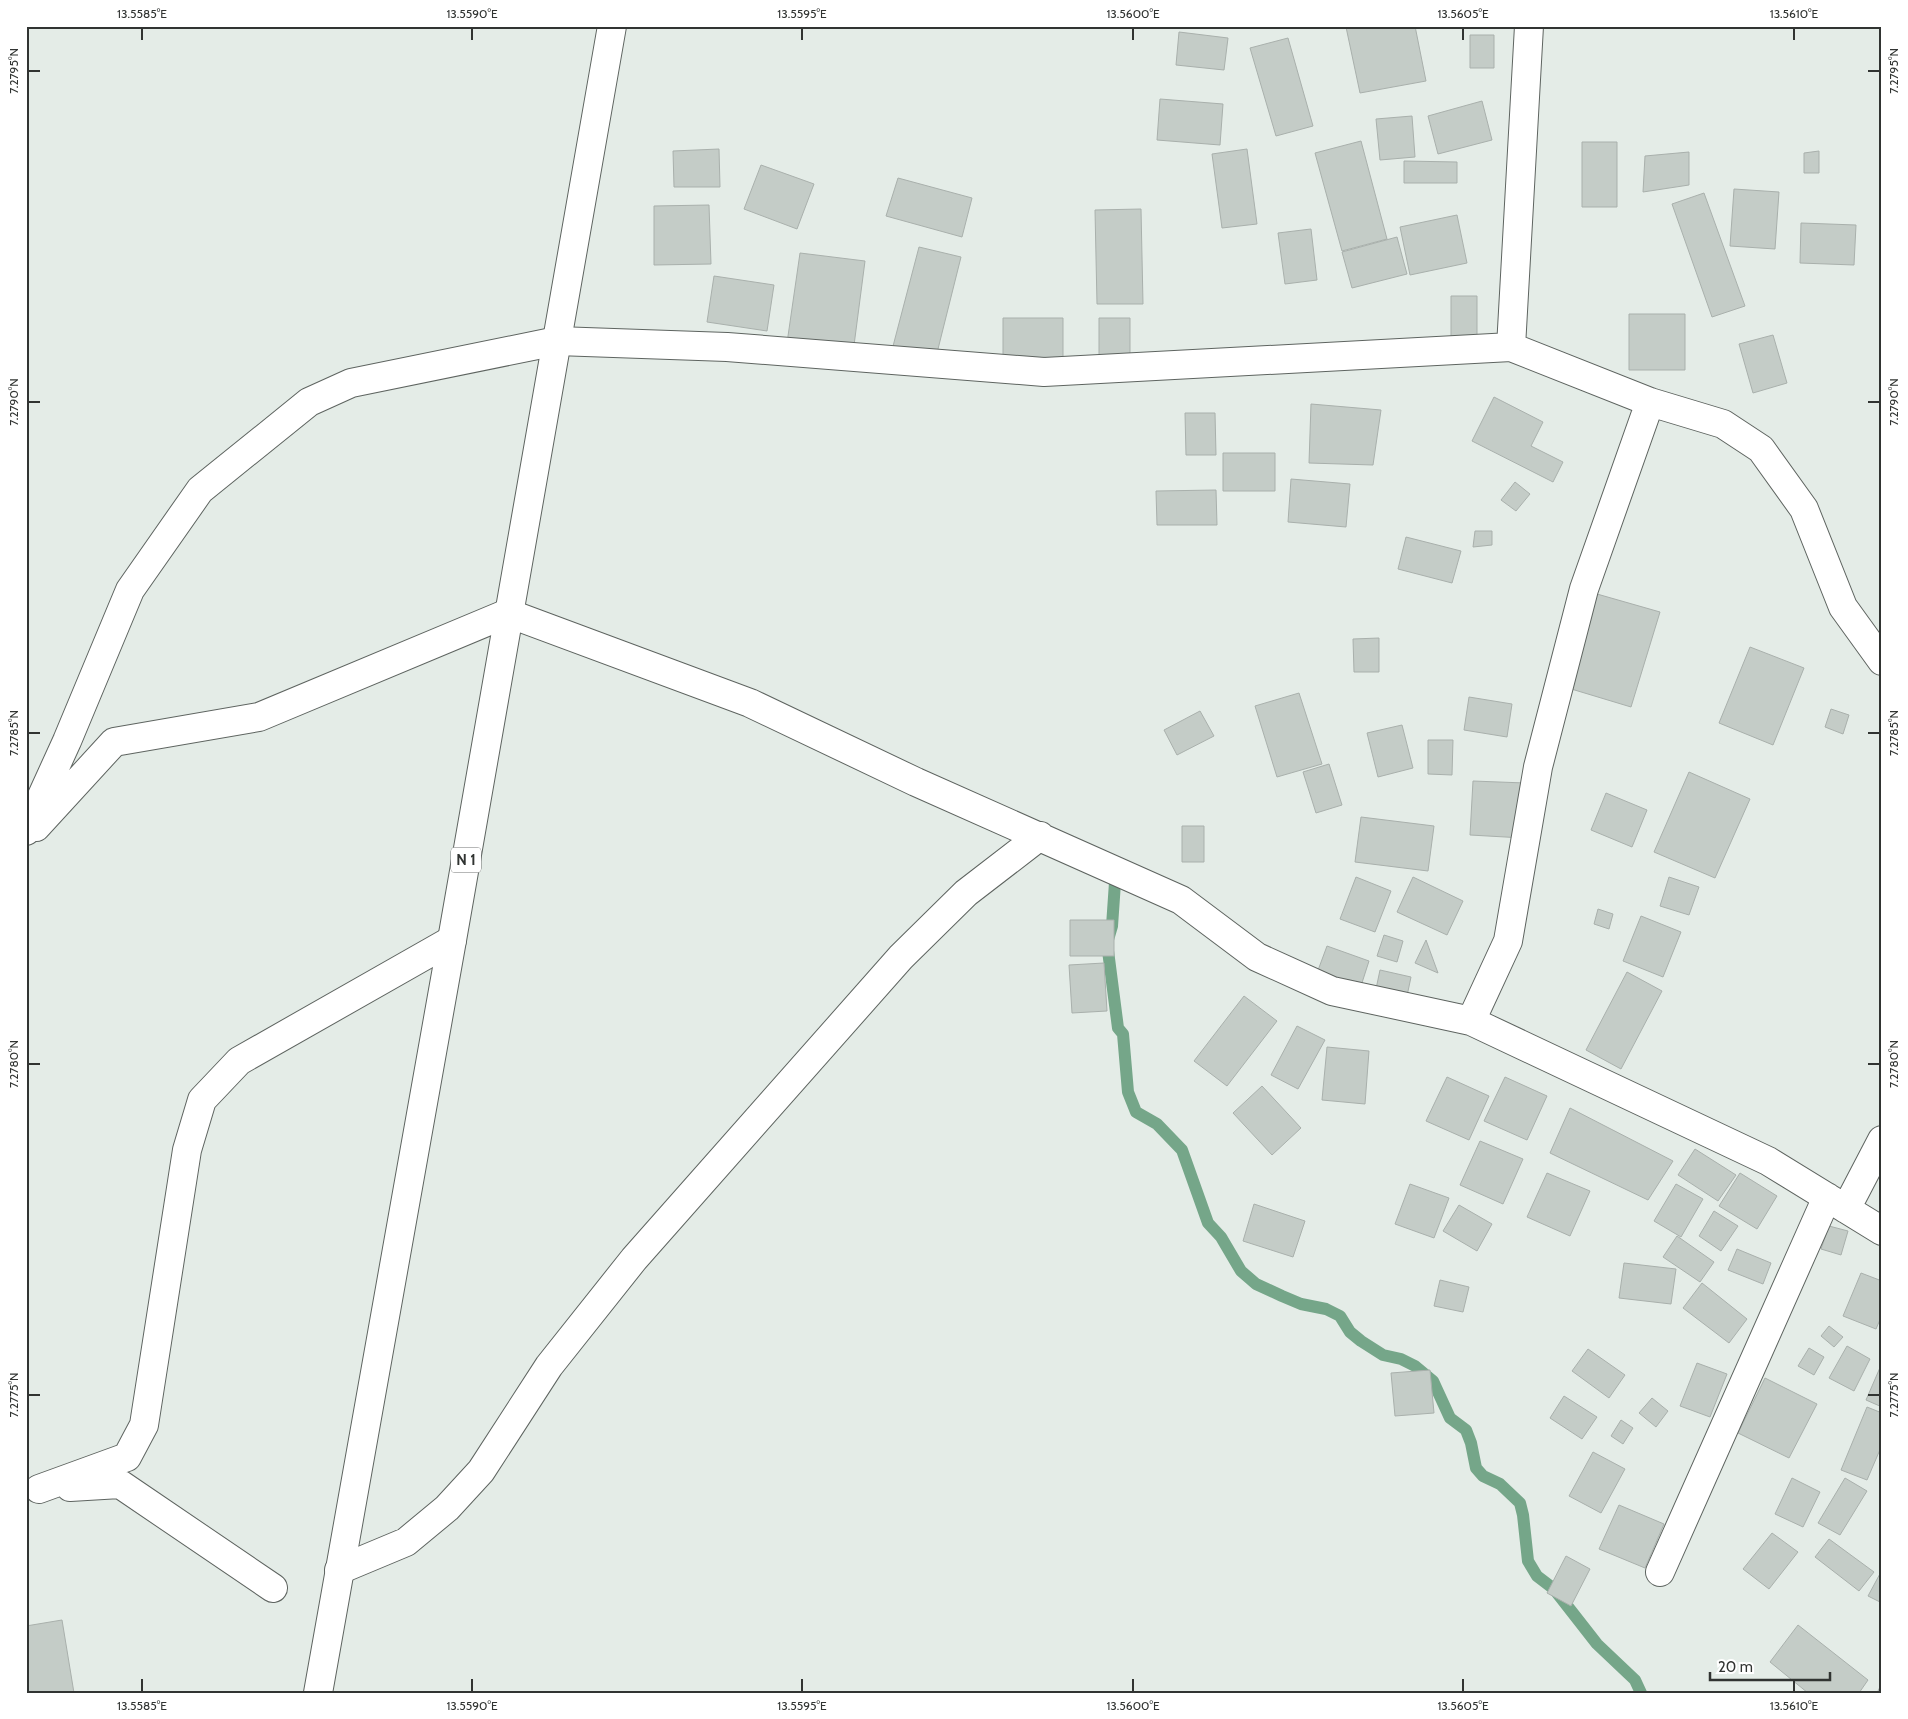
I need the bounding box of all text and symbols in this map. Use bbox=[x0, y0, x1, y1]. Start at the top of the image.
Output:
text: 13.5585°E bbox=[117, 6, 167, 21]
text: 13.5590°E bbox=[446, 6, 498, 21]
text: 13.5595°E bbox=[777, 6, 827, 21]
text: 13.5600°E bbox=[1106, 6, 1160, 21]
text: 13.5605°E bbox=[1437, 6, 1489, 21]
text: 13.5610°E bbox=[1770, 6, 1819, 21]
text: 7.2795°N bbox=[6, 48, 21, 94]
text: 7.2795°N bbox=[1886, 48, 1901, 94]
text: 7.2790°N bbox=[6, 378, 21, 426]
text: 7.2790°N bbox=[1886, 378, 1901, 426]
text: 7.2785°N bbox=[6, 710, 21, 756]
text: 7.2785°N bbox=[1886, 710, 1901, 756]
road number: N 1 bbox=[451, 848, 481, 872]
text: 7.2780°N bbox=[6, 1040, 21, 1088]
text: 7.2780°N bbox=[1886, 1040, 1901, 1088]
text: 7.2775°N bbox=[6, 1373, 21, 1417]
text: 7.2775°N bbox=[1886, 1373, 1901, 1417]
scale bar bbox=[1710, 1649, 1830, 1681]
text: 20 m bbox=[1718, 1658, 1753, 1676]
text: 13.5585°E bbox=[117, 1698, 167, 1713]
text: 13.5590°E bbox=[446, 1698, 498, 1713]
text: 13.5595°E bbox=[777, 1698, 827, 1713]
text: 13.5600°E bbox=[1106, 1698, 1160, 1713]
text: 13.5605°E bbox=[1437, 1698, 1489, 1713]
text: 13.5610°E bbox=[1770, 1698, 1819, 1713]

